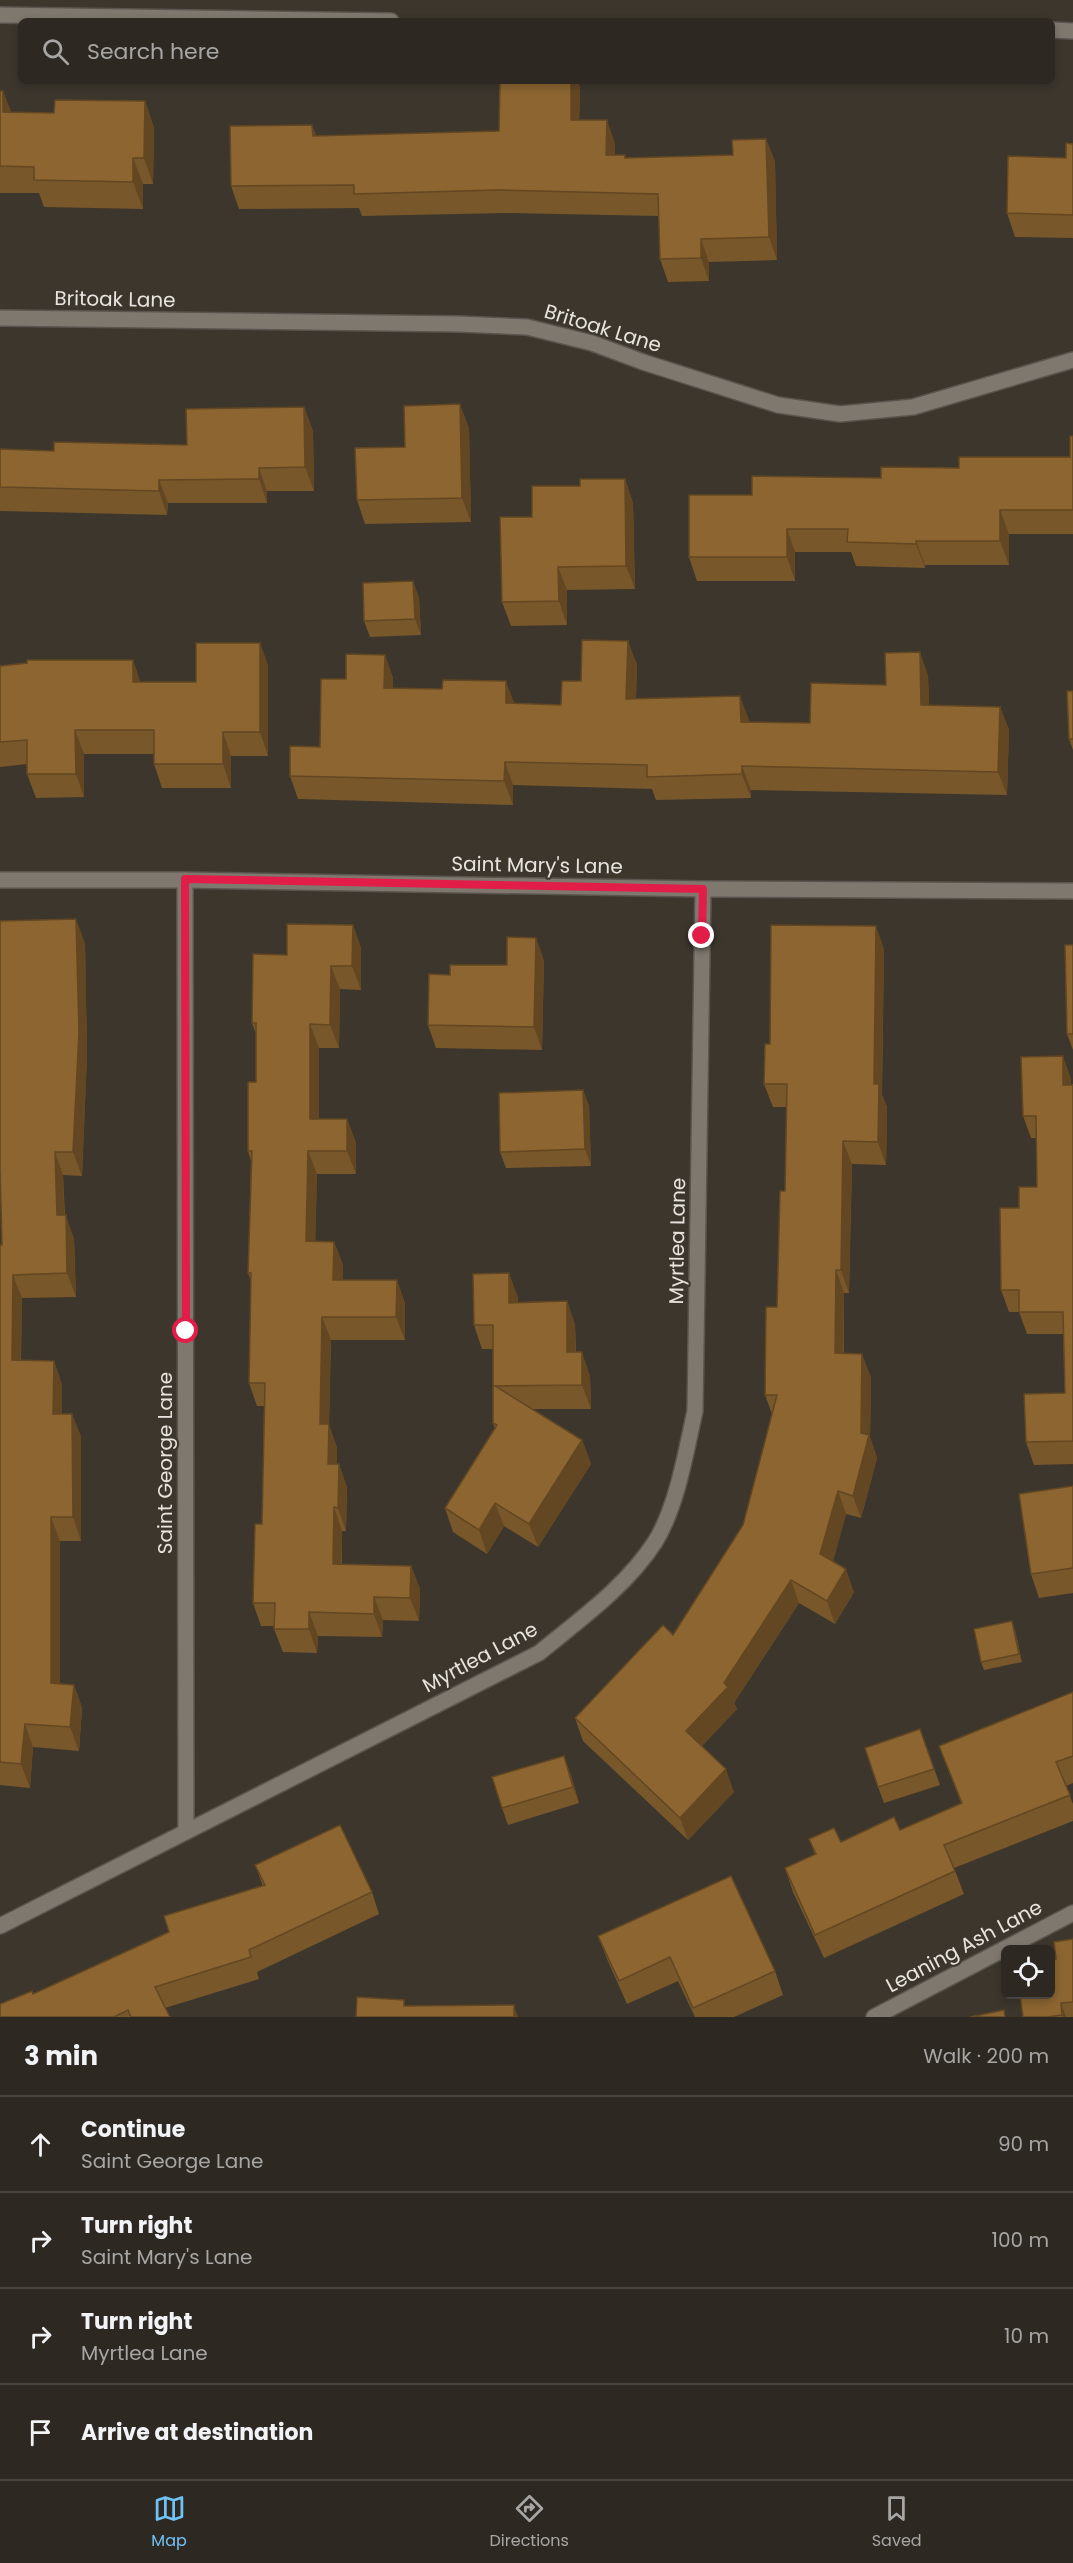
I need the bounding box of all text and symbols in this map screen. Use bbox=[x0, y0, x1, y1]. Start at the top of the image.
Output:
search box bbox=[18, 18, 1055, 84]
icon: search bbox=[39, 35, 72, 68]
text: Search here bbox=[87, 36, 220, 67]
street label: Britoak Lane bbox=[54, 284, 176, 314]
street label: Britoak Lane bbox=[541, 297, 665, 359]
street label: Saint Mary's Lane bbox=[451, 850, 623, 880]
route end bbox=[688, 922, 714, 948]
street label: Myrtlea Lane bbox=[662, 1177, 692, 1305]
route start bbox=[172, 1317, 198, 1343]
street label: Saint George Lane bbox=[151, 1372, 179, 1554]
street label: Myrtlea Lane bbox=[417, 1615, 543, 1699]
street label: Leaning Ash Lane bbox=[881, 1893, 1047, 1999]
map controls bbox=[1001, 1945, 1055, 1999]
button: locate bbox=[1001, 1945, 1055, 1999]
text: 3 min bbox=[24, 2038, 98, 2074]
text: Walk · 200 m bbox=[923, 2042, 1049, 2070]
text: Continue bbox=[81, 2114, 185, 2145]
icon: ahead bbox=[24, 2128, 57, 2161]
text: 90 m bbox=[998, 2130, 1049, 2158]
text: Saint George Lane bbox=[81, 2147, 263, 2175]
text: Turn right bbox=[81, 2210, 192, 2241]
icon: right bbox=[24, 2224, 57, 2257]
text: 100 m bbox=[992, 2226, 1049, 2254]
text: Saint Mary's Lane bbox=[81, 2243, 252, 2271]
text: Turn right bbox=[81, 2306, 192, 2337]
icon: right bbox=[24, 2320, 57, 2353]
text: 10 m bbox=[1004, 2322, 1049, 2350]
text: Myrtlea Lane bbox=[81, 2339, 208, 2367]
icon: arrive bbox=[24, 2416, 57, 2449]
text: Arrive at destination bbox=[81, 2417, 313, 2448]
tab: Map bbox=[151, 2492, 187, 2553]
tab: Directions bbox=[490, 2492, 569, 2553]
tab: Saved bbox=[872, 2492, 922, 2553]

